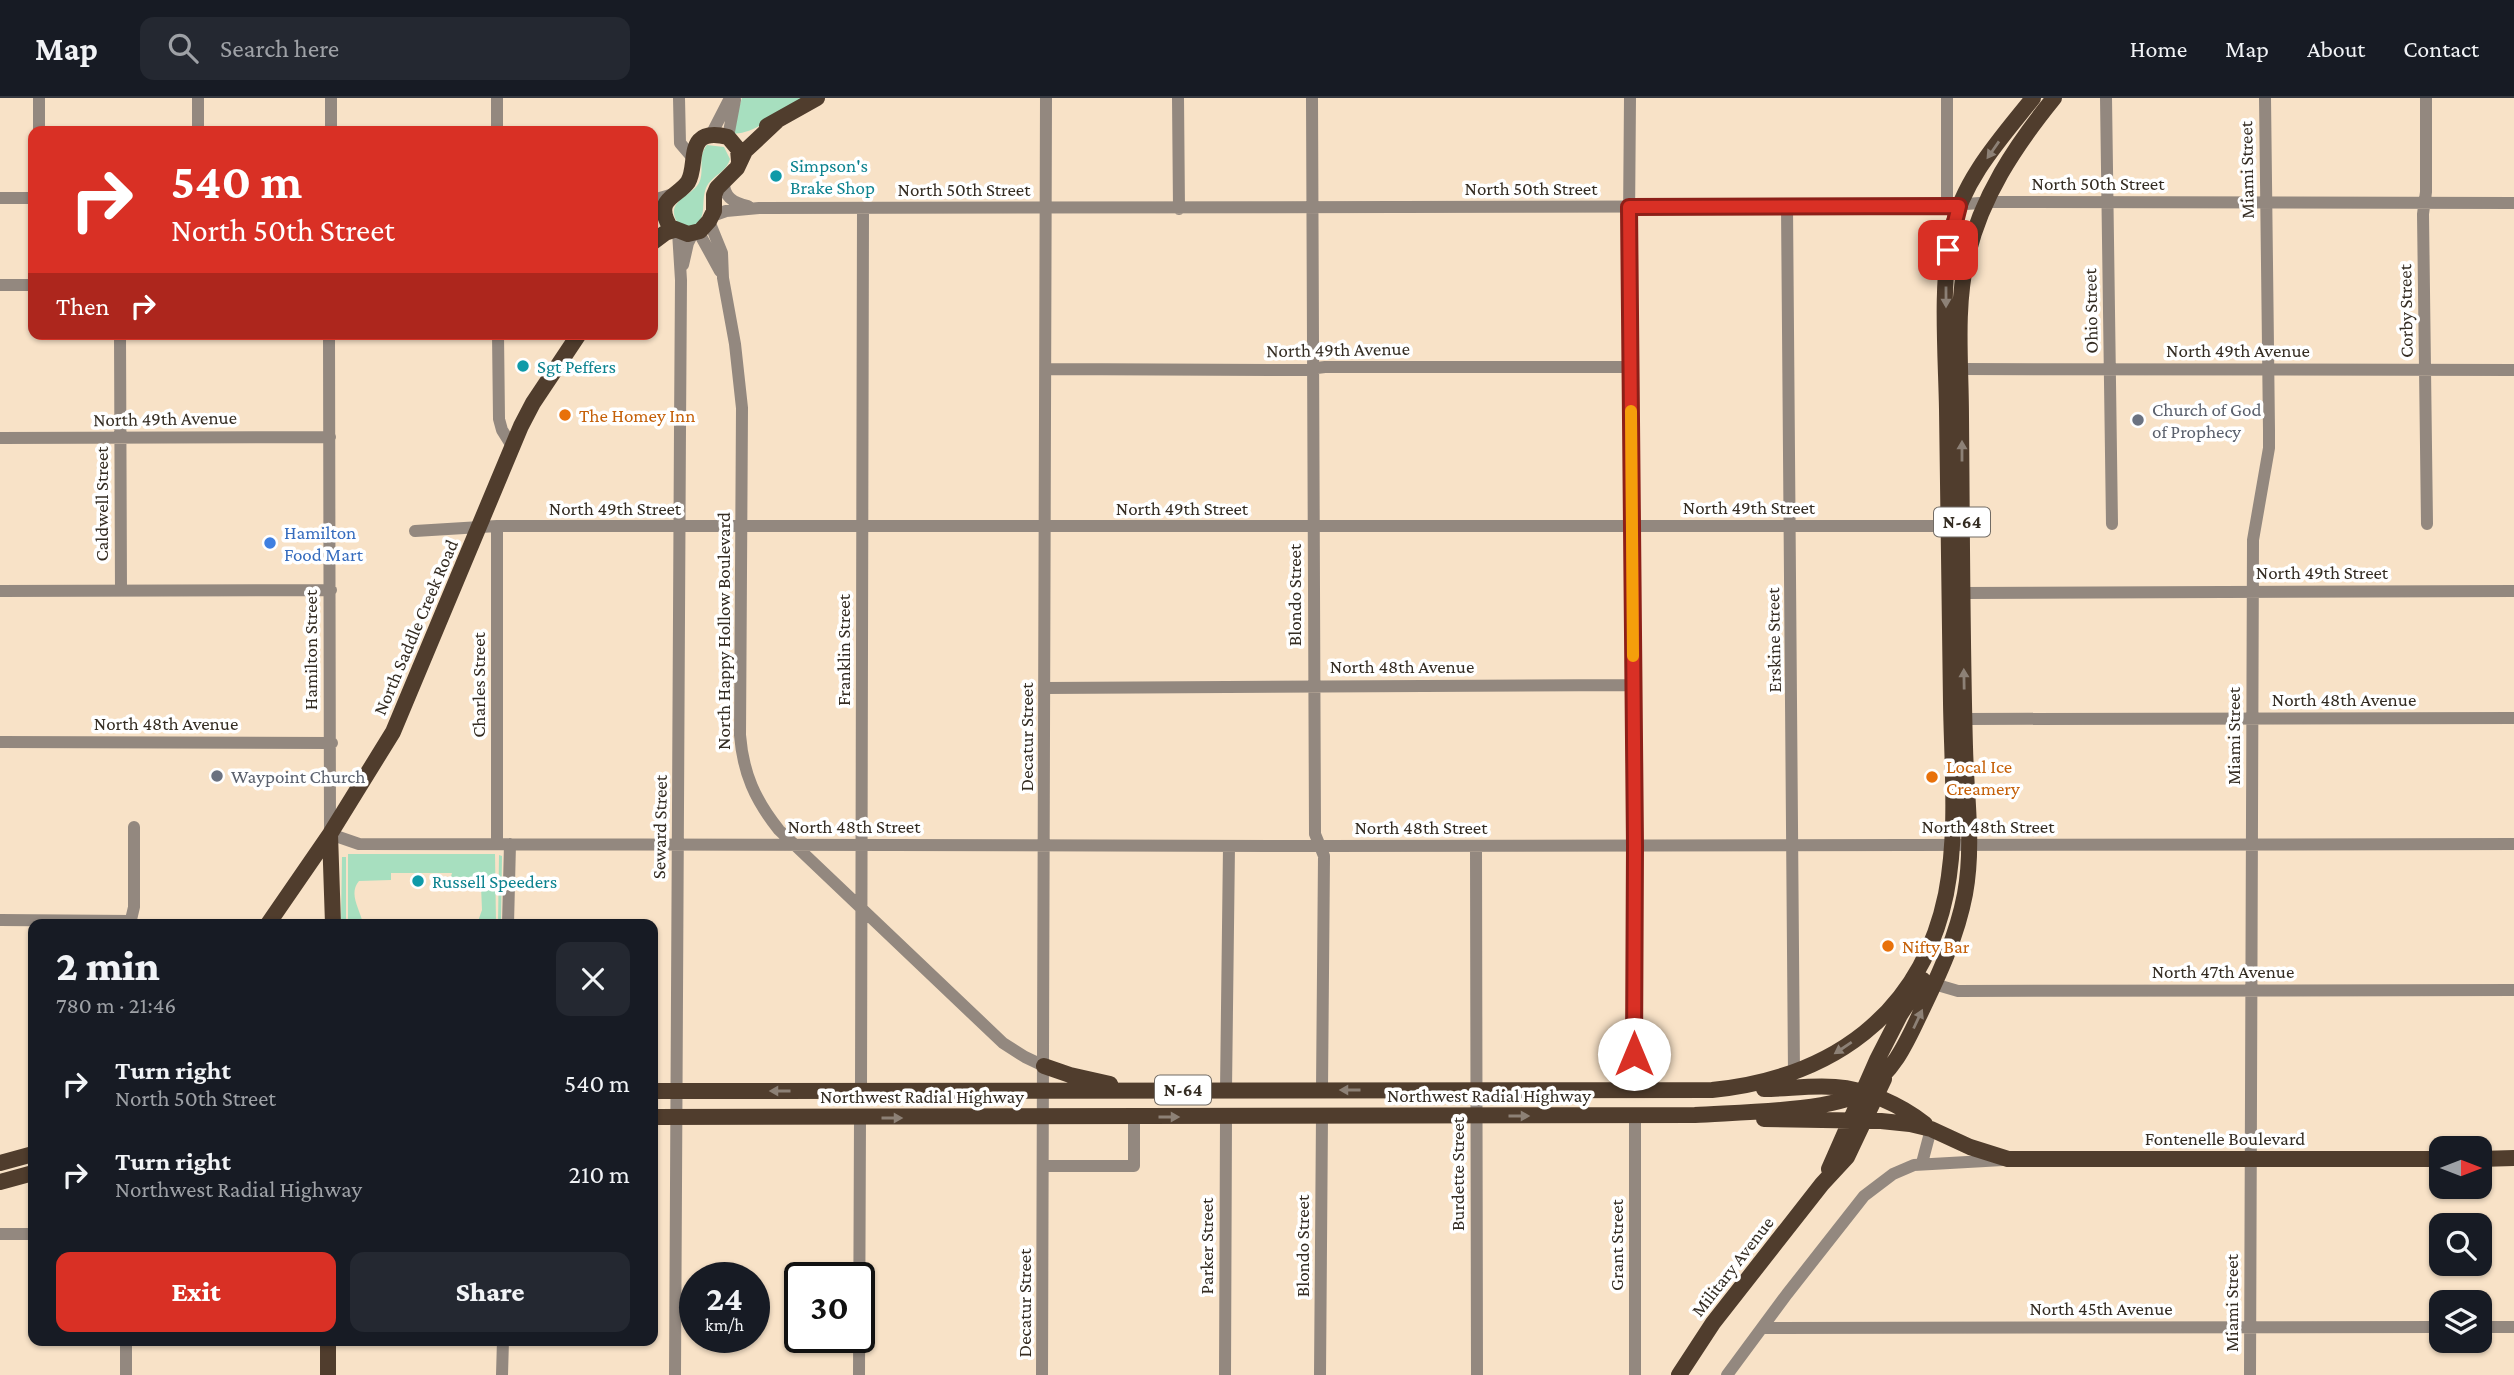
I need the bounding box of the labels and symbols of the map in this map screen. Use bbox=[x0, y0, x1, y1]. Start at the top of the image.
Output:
street label: Miami Street bbox=[2235, 120, 2258, 219]
one-way arrow bbox=[1986, 141, 2000, 159]
place label: Simpson's Brake Shop bbox=[790, 155, 875, 198]
marker: Simpson's Brake Shop bbox=[768, 168, 784, 184]
street label: North 50th Street bbox=[2032, 173, 2165, 194]
street label: North 50th Street bbox=[1465, 178, 1598, 199]
street label: North 50th Street bbox=[898, 179, 1031, 200]
pin bbox=[1918, 220, 1978, 280]
street label: Corby Street bbox=[2394, 263, 2417, 358]
street label: Ohio Street bbox=[2079, 267, 2102, 354]
one-way arrow bbox=[1940, 286, 1952, 308]
street label: North 49th Avenue bbox=[1266, 338, 1410, 361]
street label: North 49th Avenue bbox=[2166, 340, 2310, 361]
place label: Sgt Peffers bbox=[537, 356, 616, 377]
marker: Sgt Peffers bbox=[515, 358, 531, 374]
place label: Church of God of Prophecy bbox=[2152, 399, 2261, 442]
place label: The Homey Inn bbox=[579, 405, 695, 426]
street label: North 49th Avenue bbox=[93, 407, 237, 430]
marker: The Homey Inn bbox=[557, 407, 573, 423]
marker: Church of God of Prophecy bbox=[2130, 412, 2146, 428]
one-way arrow bbox=[1956, 440, 1968, 462]
street label: Caldwell Street bbox=[91, 446, 112, 562]
street label: North 49th Street bbox=[1683, 497, 1816, 518]
street label: North 49th Street bbox=[549, 498, 682, 519]
street label: North 49th Street bbox=[1116, 498, 1249, 519]
road number: N-64 bbox=[1934, 508, 1990, 536]
street label: North Happy Hollow Boulevard bbox=[713, 512, 734, 750]
place label: Hamilton Food Mart bbox=[284, 522, 364, 565]
marker: Hamilton Food Mart bbox=[262, 535, 278, 551]
street label: North Saddle Creek Road bbox=[369, 536, 462, 718]
street label: Blondo Street bbox=[1284, 543, 1305, 646]
street label: North 49th Street bbox=[2256, 562, 2389, 583]
street label: Erskine Street bbox=[1762, 587, 1785, 693]
street label: Hamilton Street bbox=[300, 589, 321, 710]
street label: Franklin Street bbox=[833, 593, 854, 706]
street label: Charles Street bbox=[468, 631, 489, 738]
street label: North 48th Avenue bbox=[1330, 656, 1474, 677]
one-way arrow bbox=[1958, 667, 1970, 689]
street label: Decatur Street bbox=[1016, 682, 1037, 791]
street label: Miami Street bbox=[2223, 686, 2244, 785]
street label: North 48th Avenue bbox=[2272, 689, 2416, 710]
street label: North 48th Avenue bbox=[94, 713, 238, 734]
place label: Local Ice Creamery bbox=[1946, 756, 2020, 799]
place label: Waypoint Church bbox=[231, 766, 365, 787]
marker: Waypoint Church bbox=[209, 768, 225, 784]
marker: Local Ice Creamery bbox=[1924, 769, 1940, 785]
street label: Seward Street bbox=[648, 774, 671, 879]
street label: North 48th Street bbox=[787, 816, 921, 837]
street label: North 48th Street bbox=[1921, 816, 2055, 837]
street label: North 48th Street bbox=[1354, 817, 1488, 838]
place label: Russell Speeders bbox=[432, 871, 557, 892]
marker: Russell Speeders bbox=[410, 873, 426, 889]
place label: Nifty Bar bbox=[1902, 936, 1970, 957]
marker: Nifty Bar bbox=[1880, 938, 1896, 954]
street label: North 47th Avenue bbox=[2152, 961, 2294, 982]
one-way arrow bbox=[1912, 1009, 1924, 1029]
position arrow bbox=[1597, 1017, 1671, 1091]
one-way arrow bbox=[1834, 1042, 1853, 1055]
road number: N-64 bbox=[1155, 1076, 1211, 1105]
one-way arrow bbox=[1339, 1084, 1361, 1096]
one-way arrow bbox=[768, 1085, 790, 1097]
street label: Northwest Radial Highway bbox=[1387, 1085, 1591, 1106]
street label: Northwest Radial Highway bbox=[820, 1086, 1024, 1107]
one-way arrow bbox=[1508, 1110, 1530, 1122]
one-way arrow bbox=[1158, 1111, 1180, 1123]
one-way arrow bbox=[882, 1112, 904, 1124]
street label: Burdette Street bbox=[1447, 1116, 1468, 1231]
street label: Fontenelle Boulevard bbox=[2145, 1128, 2305, 1149]
north arrow bbox=[2429, 1136, 2492, 1199]
street label: Blondo Street bbox=[1292, 1194, 1313, 1297]
street label: Parker Street bbox=[1196, 1197, 1217, 1294]
street label: Grant Street bbox=[1606, 1198, 1627, 1291]
street label: Military Avenue bbox=[1687, 1212, 1778, 1320]
street label: Decatur Street bbox=[1014, 1248, 1035, 1357]
street label: Miami Street bbox=[2221, 1253, 2242, 1352]
speed limit sign: 30 bbox=[784, 1262, 875, 1353]
street label: North 45th Avenue bbox=[2029, 1298, 2173, 1319]

